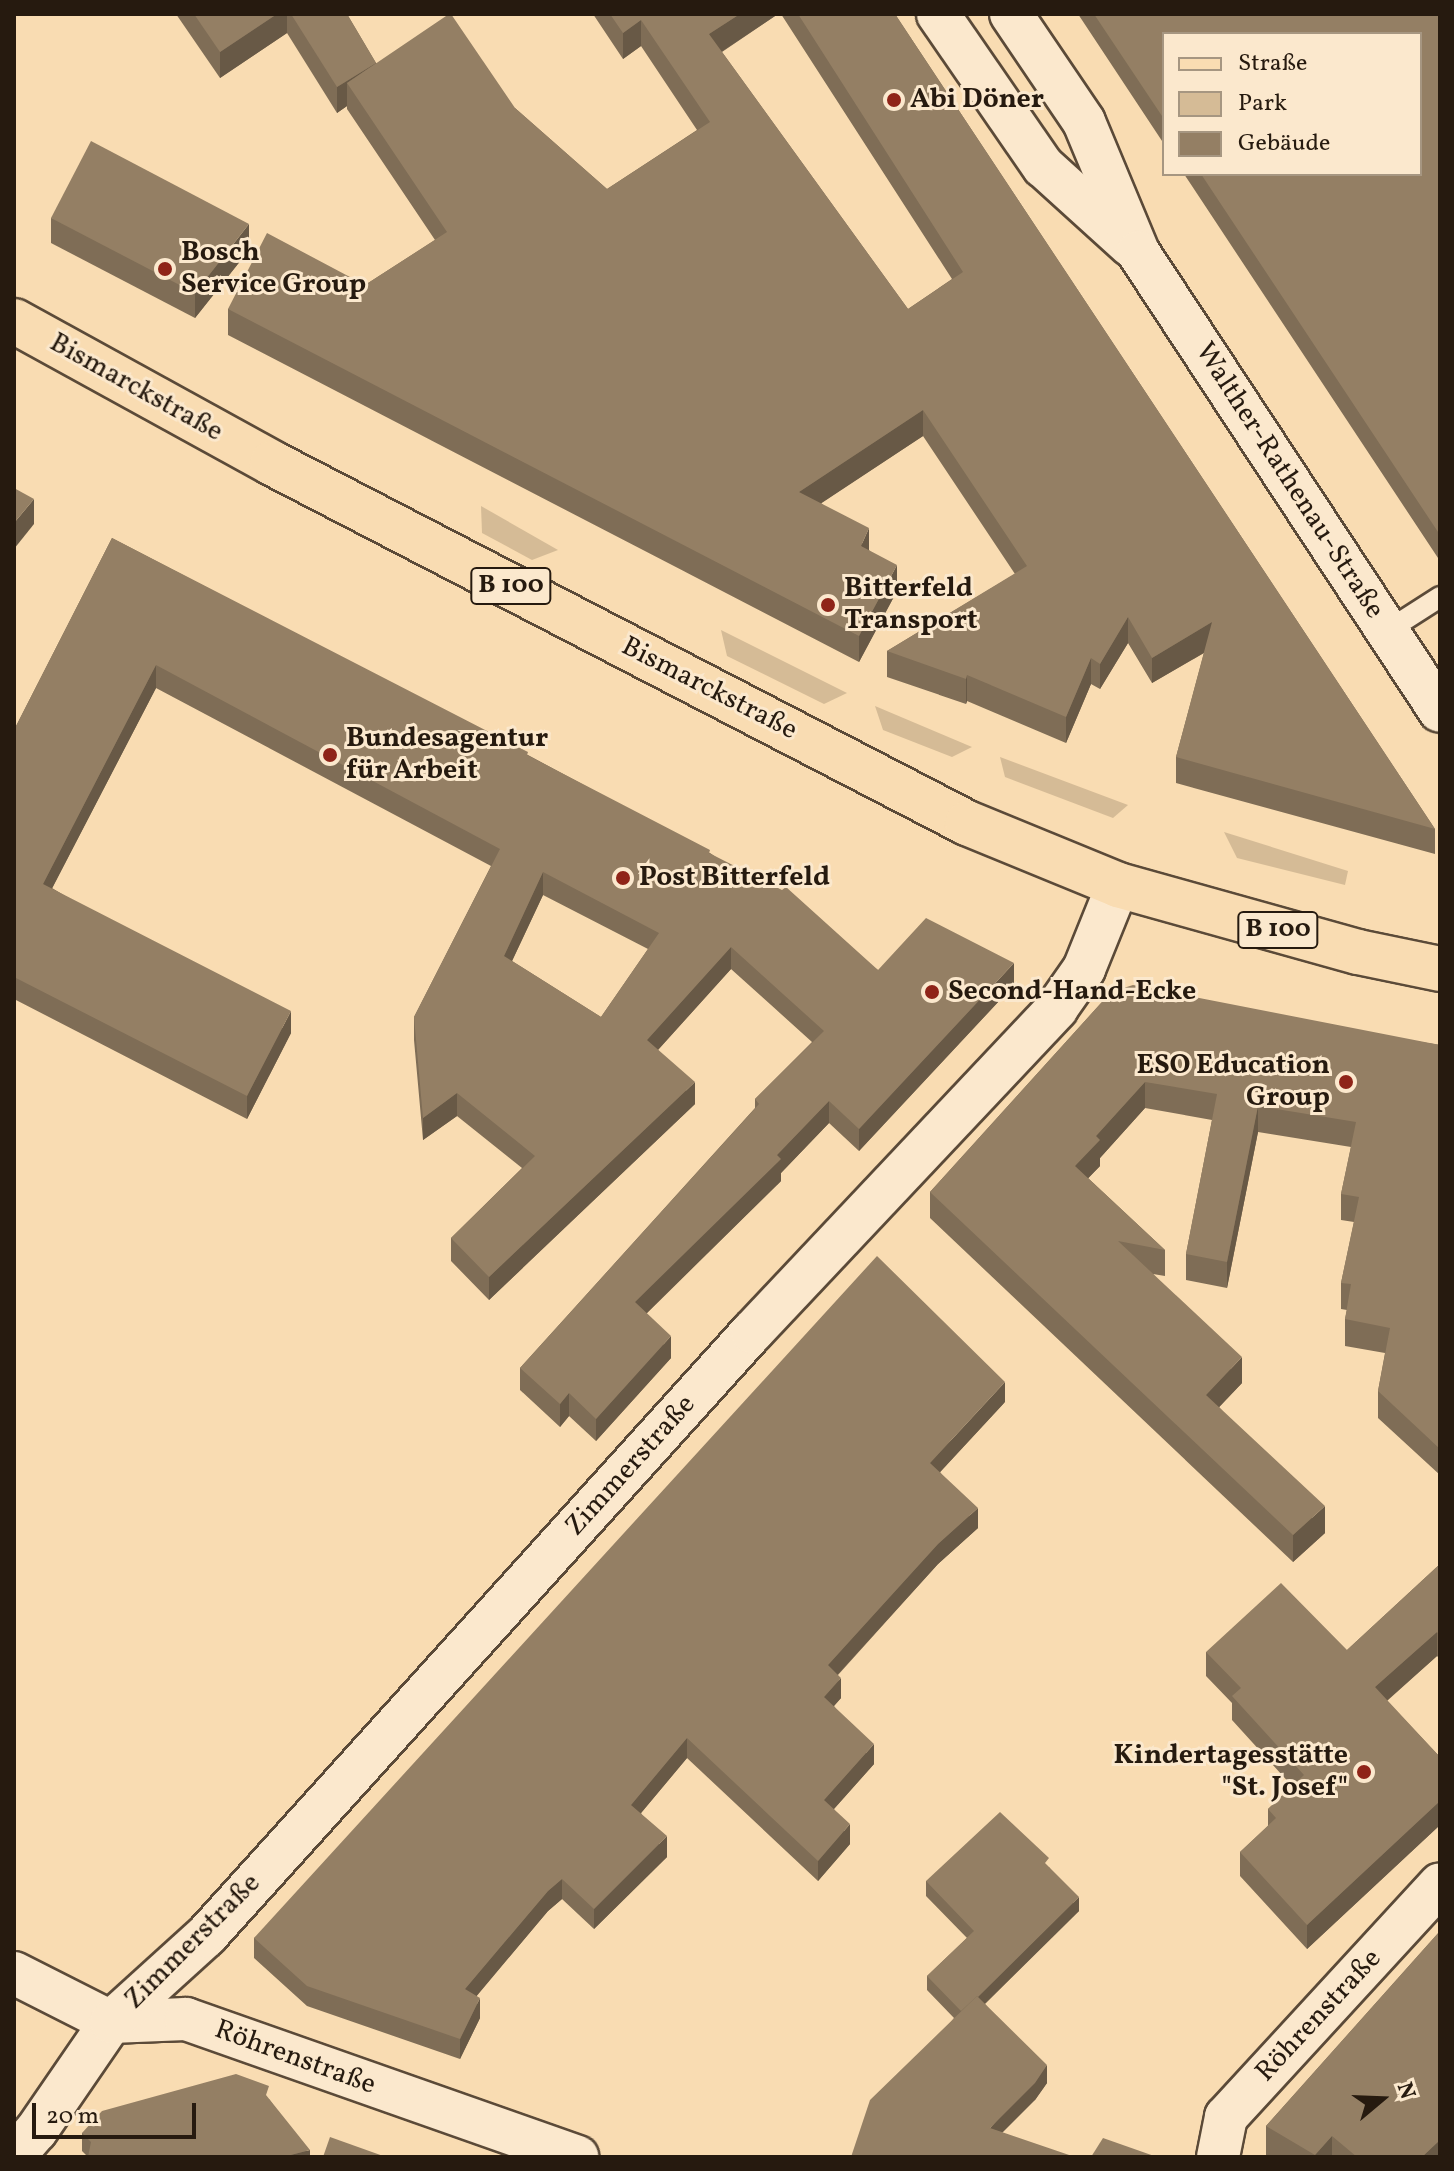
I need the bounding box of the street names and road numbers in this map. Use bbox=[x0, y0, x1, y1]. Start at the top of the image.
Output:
street label: Bismarckstraße bbox=[44, 327, 228, 449]
street label: Walther-Rathenau-Straße bbox=[1187, 337, 1391, 625]
road number: B 100 bbox=[469, 564, 553, 608]
street label: Bismarckstraße bbox=[615, 630, 803, 748]
road number: B 100 bbox=[1236, 908, 1320, 952]
street label: Zimmerstraße bbox=[559, 1389, 703, 1543]
street label: Zimmerstraße bbox=[118, 1867, 268, 2017]
street label: Röhrenstraße bbox=[1249, 1943, 1389, 2089]
street label: Röhrenstraße bbox=[210, 2013, 380, 2103]

